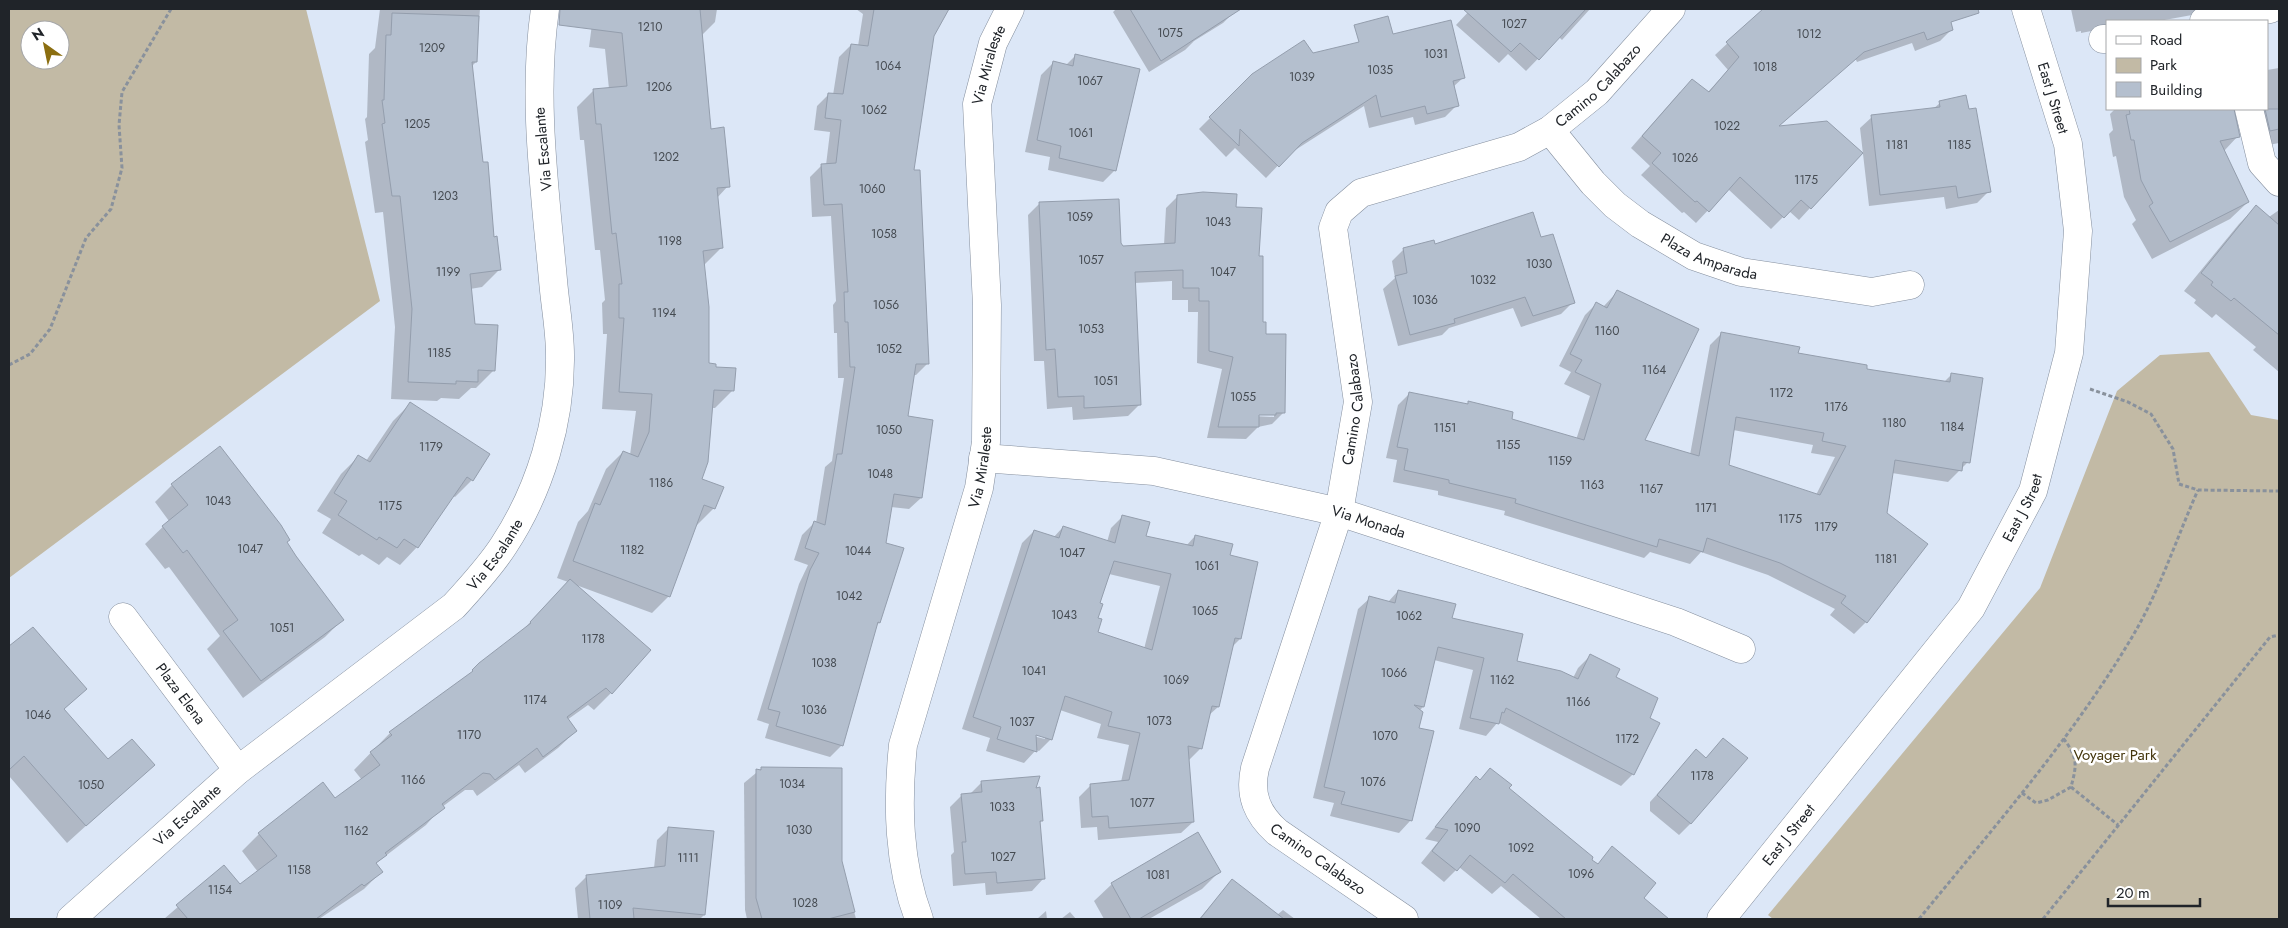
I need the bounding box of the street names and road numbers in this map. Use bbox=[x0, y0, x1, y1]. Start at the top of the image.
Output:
street label: Via Miraleste bbox=[966, 21, 1012, 107]
street label: Camino Calabazo bbox=[1550, 39, 1646, 133]
street label: East J Street bbox=[2032, 60, 2074, 137]
street label: Via Escalante bbox=[528, 106, 558, 192]
street label: Plaza Amparada bbox=[1656, 228, 1759, 285]
street label: Camino Calabazo bbox=[1336, 352, 1369, 467]
street label: Via Miraleste bbox=[963, 426, 997, 511]
street label: East J Street bbox=[1997, 471, 2048, 546]
street label: Via Monada bbox=[1329, 500, 1408, 544]
street label: Via Escalante bbox=[462, 514, 529, 595]
street label: Plaza Elena bbox=[150, 658, 211, 729]
street label: Via Escalante bbox=[149, 779, 226, 851]
street label: East J Street bbox=[1757, 799, 1821, 870]
street label: Camino Calabazo bbox=[1266, 818, 1370, 900]

